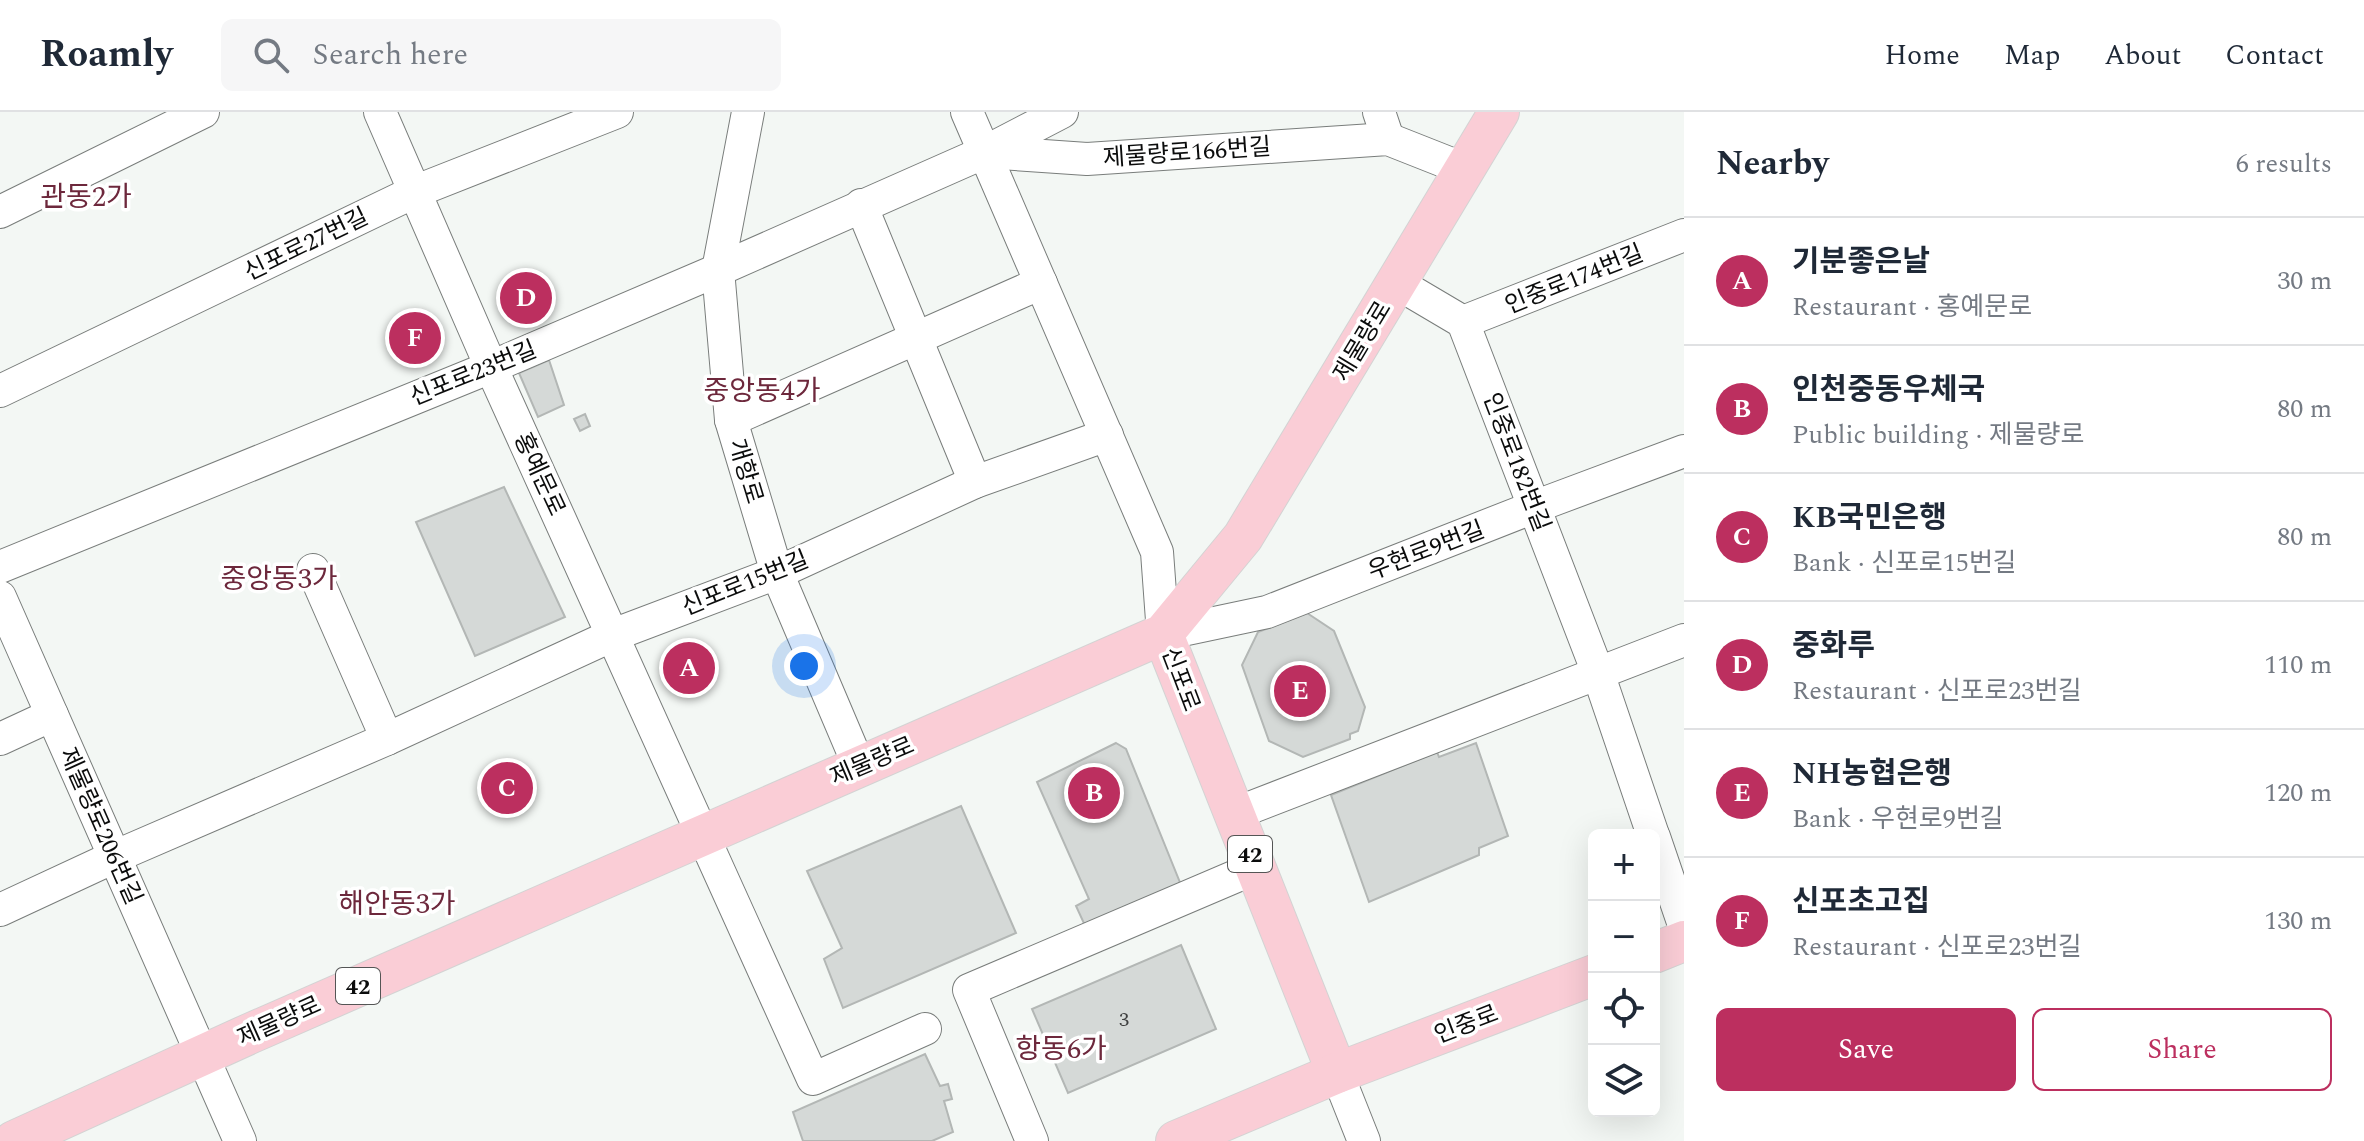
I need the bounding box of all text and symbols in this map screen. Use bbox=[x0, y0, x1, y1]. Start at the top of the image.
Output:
search box bbox=[221, 19, 781, 91]
text: Roamly bbox=[40, 26, 173, 84]
text: Search here bbox=[313, 32, 468, 78]
icon: search bbox=[249, 33, 293, 77]
text: Home bbox=[1884, 34, 1960, 77]
text: Map bbox=[2004, 34, 2060, 77]
text: About bbox=[2104, 34, 2181, 77]
text: Contact bbox=[2225, 34, 2324, 77]
street label: 제물량로166번길 bbox=[1102, 129, 1272, 177]
text: Nearby bbox=[1716, 138, 1829, 190]
text: 6 results bbox=[2236, 144, 2332, 184]
district label: 관동2가 bbox=[40, 176, 132, 219]
street label: 신포로27번길 bbox=[238, 199, 375, 291]
street label: 인중로174번길 bbox=[1500, 236, 1649, 324]
text: 기분좋은날 bbox=[1792, 239, 1930, 285]
text: A bbox=[1732, 261, 1752, 301]
text: 30 m bbox=[2277, 261, 2332, 301]
pin: D bbox=[500, 268, 552, 328]
text: Restaurant · 홍예문로 bbox=[1792, 287, 2032, 327]
street label: 제물량로 bbox=[1325, 294, 1401, 389]
pin: F bbox=[389, 308, 441, 368]
street label: 신포로23번길 bbox=[404, 332, 542, 416]
text: 인천중동우체국 bbox=[1792, 367, 1985, 413]
district label: 중앙동4가 bbox=[703, 370, 821, 413]
street label: 인중로182번길 bbox=[1473, 388, 1559, 537]
text: B bbox=[1733, 389, 1751, 429]
text: 80 m bbox=[2277, 389, 2332, 429]
text: Public building · 제물량로 bbox=[1792, 415, 2084, 455]
street label: 홍예문로 bbox=[504, 427, 574, 522]
street label: 개항로 bbox=[718, 434, 772, 508]
text: KB국민은행 bbox=[1792, 495, 1947, 541]
street label: 우현로9번길 bbox=[1363, 512, 1490, 590]
text: C bbox=[1733, 517, 1751, 557]
text: 80 m bbox=[2277, 517, 2332, 557]
street label: 신포로15번길 bbox=[676, 542, 814, 626]
text: Bank · 신포로15번길 bbox=[1792, 543, 2017, 583]
district label: 중앙동3가 bbox=[220, 558, 338, 601]
text: 중화루 bbox=[1792, 623, 1875, 669]
pin: A bbox=[663, 638, 715, 698]
street label: 신포로 bbox=[1151, 642, 1209, 717]
text: D bbox=[1732, 645, 1752, 685]
text: 110 m bbox=[2264, 645, 2332, 685]
your location bbox=[784, 646, 824, 686]
pin: E bbox=[1274, 661, 1326, 721]
text: Restaurant · 신포로23번길 bbox=[1792, 671, 2082, 711]
street label: 제물량로 bbox=[825, 728, 920, 796]
street label: 제물량로206번길 bbox=[49, 742, 151, 911]
text: NH농협은행 bbox=[1792, 751, 1952, 797]
pin: C bbox=[481, 758, 533, 818]
pin: B bbox=[1068, 763, 1120, 823]
text: E bbox=[1733, 773, 1751, 813]
text: 120 m bbox=[2264, 773, 2332, 813]
text: Bank · 우현로9번길 bbox=[1792, 799, 2004, 839]
map controls bbox=[1588, 829, 1660, 1117]
button: + bbox=[1588, 829, 1660, 901]
road number: 42 bbox=[1228, 836, 1272, 872]
text: 신포초고집 bbox=[1792, 879, 1930, 925]
district label: 해안동3가 bbox=[338, 883, 456, 926]
button: − bbox=[1588, 901, 1660, 973]
text: F bbox=[1734, 901, 1750, 941]
text: 130 m bbox=[2264, 901, 2332, 941]
text: Restaurant · 신포로23번길 bbox=[1792, 927, 2082, 967]
road number: 42 bbox=[336, 968, 380, 1004]
button: locate bbox=[1588, 973, 1660, 1045]
street label: 제물량로 bbox=[232, 988, 327, 1056]
street label: 인중로 bbox=[1429, 996, 1504, 1054]
house number: 3 bbox=[1119, 1005, 1129, 1035]
button: Save bbox=[1716, 1008, 2016, 1091]
button: Share bbox=[2032, 1008, 2332, 1091]
district label: 항동6가 bbox=[1015, 1028, 1107, 1071]
button: layers bbox=[1588, 1045, 1660, 1117]

